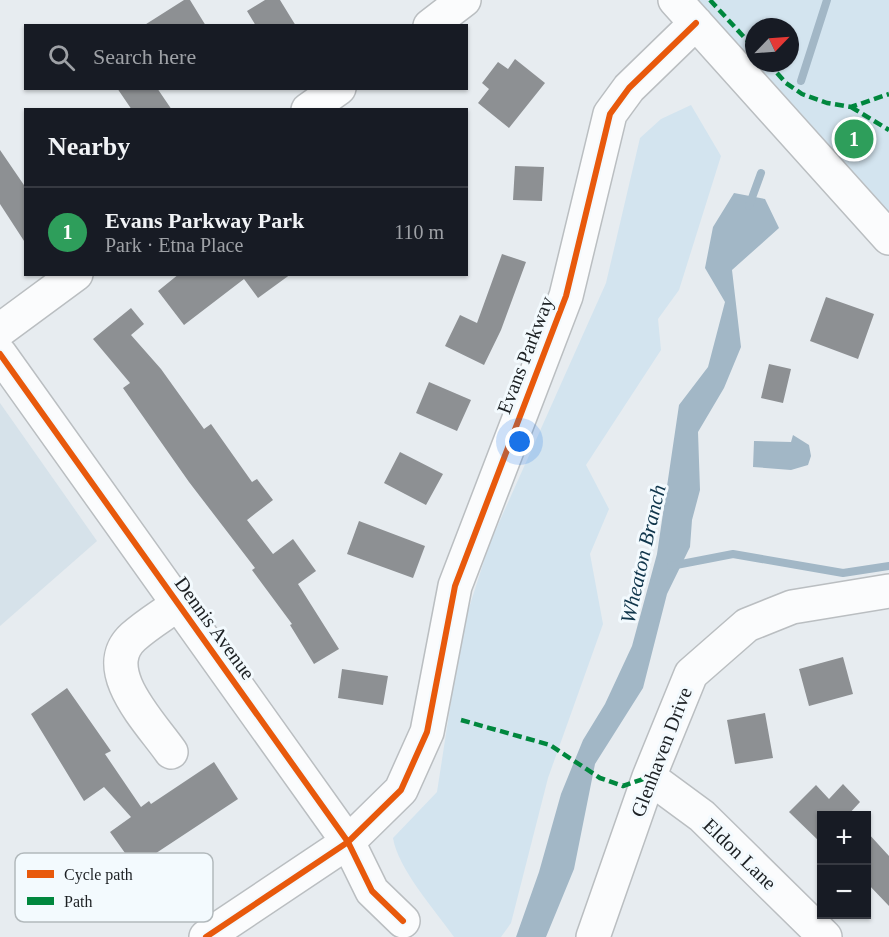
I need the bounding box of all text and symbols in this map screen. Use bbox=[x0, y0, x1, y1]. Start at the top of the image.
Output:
north arrow bbox=[745, 18, 799, 72]
search box bbox=[24, 24, 468, 90]
icon: search bbox=[45, 41, 78, 74]
text: Search here bbox=[93, 44, 196, 69]
pin: 1 bbox=[834, 116, 874, 162]
text: Nearby bbox=[48, 132, 130, 161]
text: Evans Parkway Park bbox=[105, 208, 304, 233]
text: 1 bbox=[63, 221, 73, 243]
text: 110 m bbox=[394, 221, 444, 243]
text: Park · Etna Place bbox=[105, 234, 243, 256]
street label: Evans Parkway bbox=[493, 293, 558, 417]
your location bbox=[505, 427, 534, 456]
water label: Wheaton Branch bbox=[615, 482, 671, 626]
street label: Dennis Avenue bbox=[170, 572, 260, 684]
street label: Glenhaven Drive bbox=[626, 684, 696, 820]
map controls bbox=[817, 811, 871, 919]
button: + bbox=[817, 811, 871, 865]
street label: Eldon Lane bbox=[699, 814, 781, 894]
legend bbox=[15, 853, 213, 922]
button: − bbox=[817, 865, 871, 919]
text: Cycle path bbox=[64, 866, 133, 884]
text: Path bbox=[64, 893, 92, 910]

